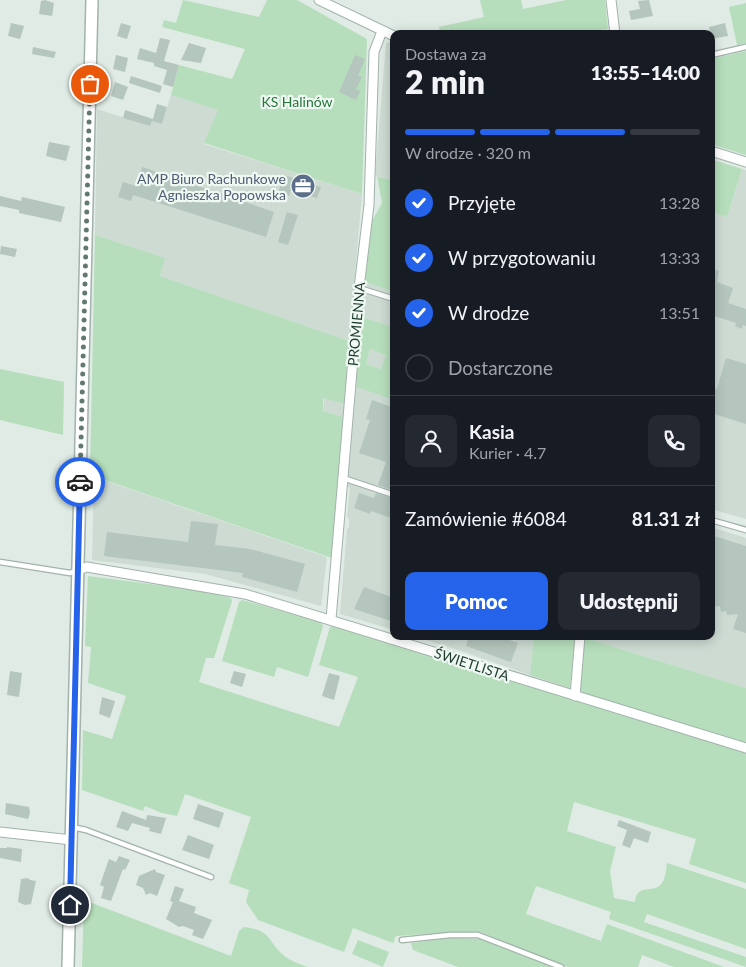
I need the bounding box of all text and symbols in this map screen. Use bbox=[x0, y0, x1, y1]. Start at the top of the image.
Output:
text: Dostawa za bbox=[405, 44, 486, 63]
text: 13:55–14:00 bbox=[591, 61, 700, 84]
text: 2 min bbox=[405, 62, 485, 101]
pin bbox=[69, 63, 111, 105]
icon: bag bbox=[76, 70, 104, 98]
park label: KS Halinów bbox=[261, 93, 333, 110]
text: W drodze · 320 m bbox=[405, 143, 531, 162]
place label: AMP Biuro Rachunkowe Agnieszka Popowska bbox=[137, 170, 286, 203]
office icon: AMP Biuro Rachunkowe Agnieszka Popowska bbox=[290, 173, 316, 199]
icon: check bbox=[405, 189, 433, 217]
text: Przyjęte bbox=[448, 191, 516, 214]
text: 13:28 bbox=[659, 193, 700, 212]
icon: check bbox=[405, 244, 433, 272]
text: W przygotowaniu bbox=[448, 246, 596, 269]
text: 13:33 bbox=[659, 248, 700, 267]
street label: PROMIENNA bbox=[344, 281, 368, 367]
icon: check bbox=[405, 299, 433, 327]
text: W drodze bbox=[448, 301, 529, 324]
text: 13:51 bbox=[659, 303, 700, 322]
text: Dostarczone bbox=[448, 356, 553, 379]
button: person bbox=[405, 415, 457, 467]
button: phone bbox=[648, 415, 700, 467]
text: Kasia bbox=[469, 420, 514, 443]
text: Kurier · 4.7 bbox=[469, 443, 546, 462]
courier bbox=[55, 457, 105, 507]
icon: car bbox=[66, 468, 94, 496]
text: Zamówienie #6084 bbox=[405, 507, 567, 530]
text: 81.31 zł bbox=[632, 507, 700, 530]
button: Pomoc bbox=[405, 572, 548, 630]
button: Udostępnij bbox=[558, 572, 700, 630]
street label: ŚWIETLISTA bbox=[432, 644, 512, 684]
pin bbox=[49, 884, 91, 926]
icon: home bbox=[56, 891, 84, 919]

